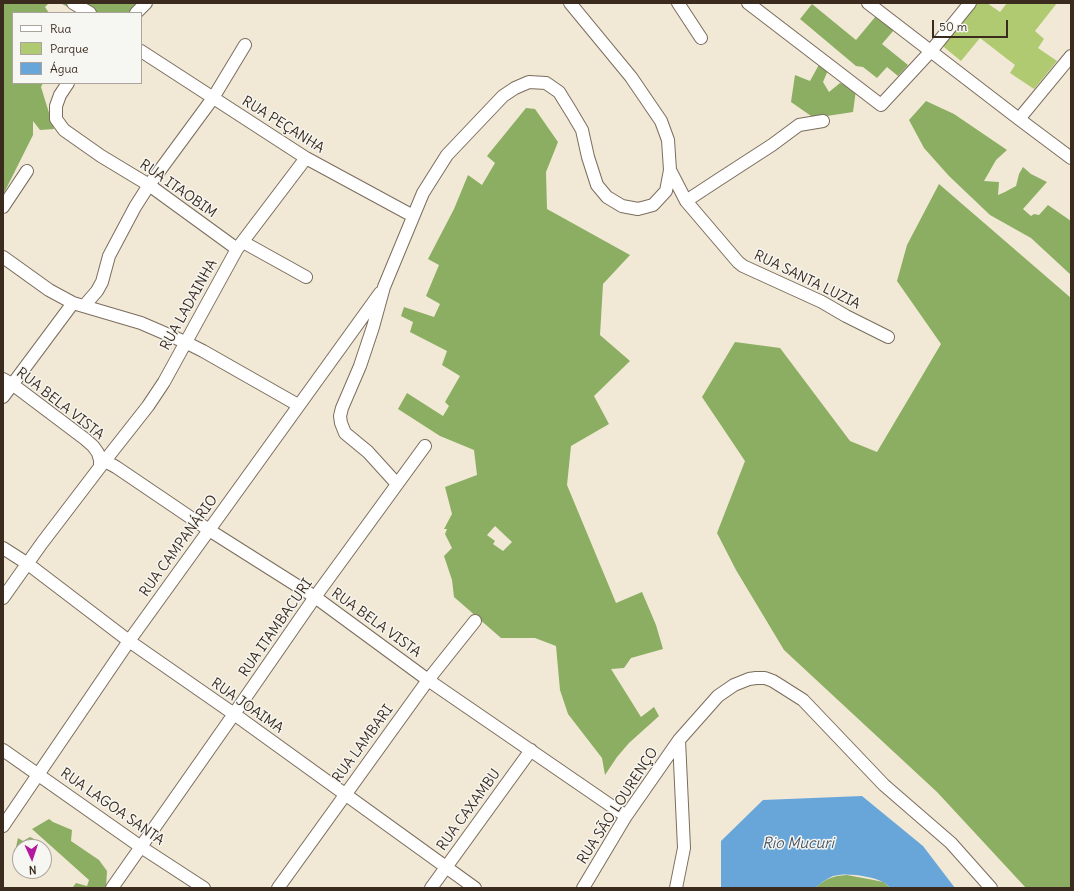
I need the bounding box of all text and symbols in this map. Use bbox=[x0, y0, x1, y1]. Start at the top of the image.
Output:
legend bbox=[12, 12, 142, 84]
scale bar bbox=[934, 12, 1010, 38]
text: 50 m bbox=[939, 19, 967, 34]
text: Rua bbox=[50, 21, 71, 36]
text: Parque bbox=[50, 41, 89, 56]
text: Água bbox=[50, 61, 78, 76]
street label: RUA PEÇANHA bbox=[239, 93, 327, 157]
street label: RUA ITAOBIM bbox=[136, 156, 220, 222]
street label: RUA SANTA LUZIA bbox=[751, 247, 863, 313]
street label: RUA LADAINHA bbox=[157, 257, 221, 353]
street label: RUA BELA VISTA bbox=[13, 365, 107, 443]
street label: RUA CAMPANÁRIO bbox=[136, 492, 222, 600]
street label: RUA ITAMBACURI bbox=[236, 576, 316, 680]
street label: RUA BELA VISTA bbox=[328, 585, 424, 661]
street label: RUA JOAIMA bbox=[208, 675, 286, 737]
street label: RUA LAMBARI bbox=[329, 702, 397, 786]
street label: RUA SÃO LOURENÇO bbox=[574, 745, 662, 867]
street label: RUA LAGOA SANTA bbox=[57, 765, 167, 849]
street label: RUA CAXAMBU bbox=[434, 766, 504, 854]
water label: Rio Mucuri bbox=[762, 835, 834, 853]
north arrow bbox=[12, 839, 52, 879]
text: N bbox=[28, 863, 37, 877]

